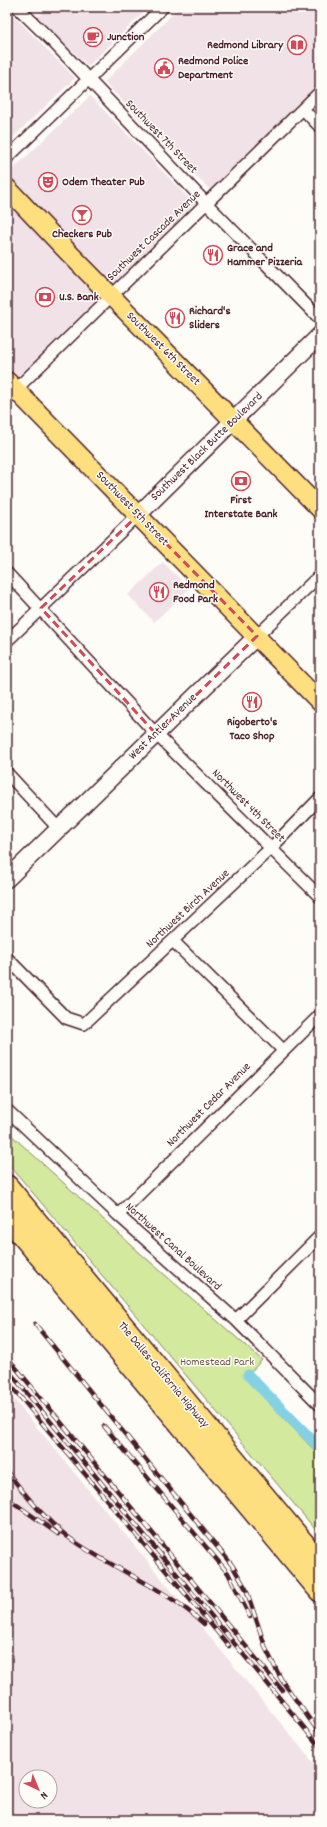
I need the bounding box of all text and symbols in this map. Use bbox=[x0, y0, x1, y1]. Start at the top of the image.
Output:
cafe icon: Junction bbox=[82, 26, 104, 48]
place label: Junction bbox=[107, 29, 145, 46]
library icon: Redmond Library bbox=[286, 34, 308, 56]
place label: Redmond Library bbox=[207, 37, 284, 54]
place label: Redmond Police Department bbox=[178, 53, 249, 84]
public building icon: Redmond Police Department bbox=[153, 57, 175, 79]
street label: Southwest 7th Street bbox=[121, 96, 201, 178]
theatre icon: Odem Theater Pub bbox=[37, 171, 59, 193]
place label: Odem Theater Pub bbox=[62, 174, 145, 191]
street label: Southwest Cascade Avenue bbox=[103, 187, 205, 285]
bar icon: Checkers Pub bbox=[71, 204, 93, 226]
place label: Checkers Pub bbox=[52, 226, 112, 243]
place label: Grace and Hammer Pizzeria bbox=[227, 240, 303, 271]
restaurant icon: Grace and Hammer Pizzeria bbox=[202, 244, 224, 266]
bank icon: U.S. Bank bbox=[34, 286, 56, 308]
place label: U.S. Bank bbox=[59, 289, 99, 306]
place label: Richard's Sliders bbox=[189, 303, 230, 334]
restaurant icon: Richard's Sliders bbox=[164, 307, 186, 329]
street label: Southwest 6th Street bbox=[122, 308, 204, 390]
street label: Southwest Black Butte Boulevard bbox=[147, 389, 267, 505]
street label: Southwest 5th Street bbox=[92, 468, 173, 551]
bank icon: First Interstate Bank bbox=[230, 470, 252, 492]
place label: First Interstate Bank bbox=[205, 492, 277, 523]
place label: Redmond Food Park bbox=[173, 577, 218, 608]
restaurant icon: Redmond Food Park bbox=[148, 581, 170, 603]
street label: West Antler Avenue bbox=[125, 690, 201, 764]
restaurant icon: Rigoberto's Taco Shop bbox=[241, 691, 263, 713]
place label: Rigoberto's Taco Shop bbox=[227, 714, 277, 745]
street label: Northwest 4th Street bbox=[207, 765, 289, 847]
street label: Northwest Birch Avenue bbox=[142, 866, 234, 952]
street label: Northwest Cedar Avenue bbox=[163, 1059, 255, 1151]
street label: Northwest Canal Boulevard bbox=[121, 1199, 225, 1295]
street label: The Dalles-California Highway bbox=[113, 1318, 213, 1433]
park label: Homestead Park bbox=[180, 1354, 254, 1371]
north arrow bbox=[18, 1769, 58, 1809]
text: N bbox=[36, 1787, 51, 1803]

